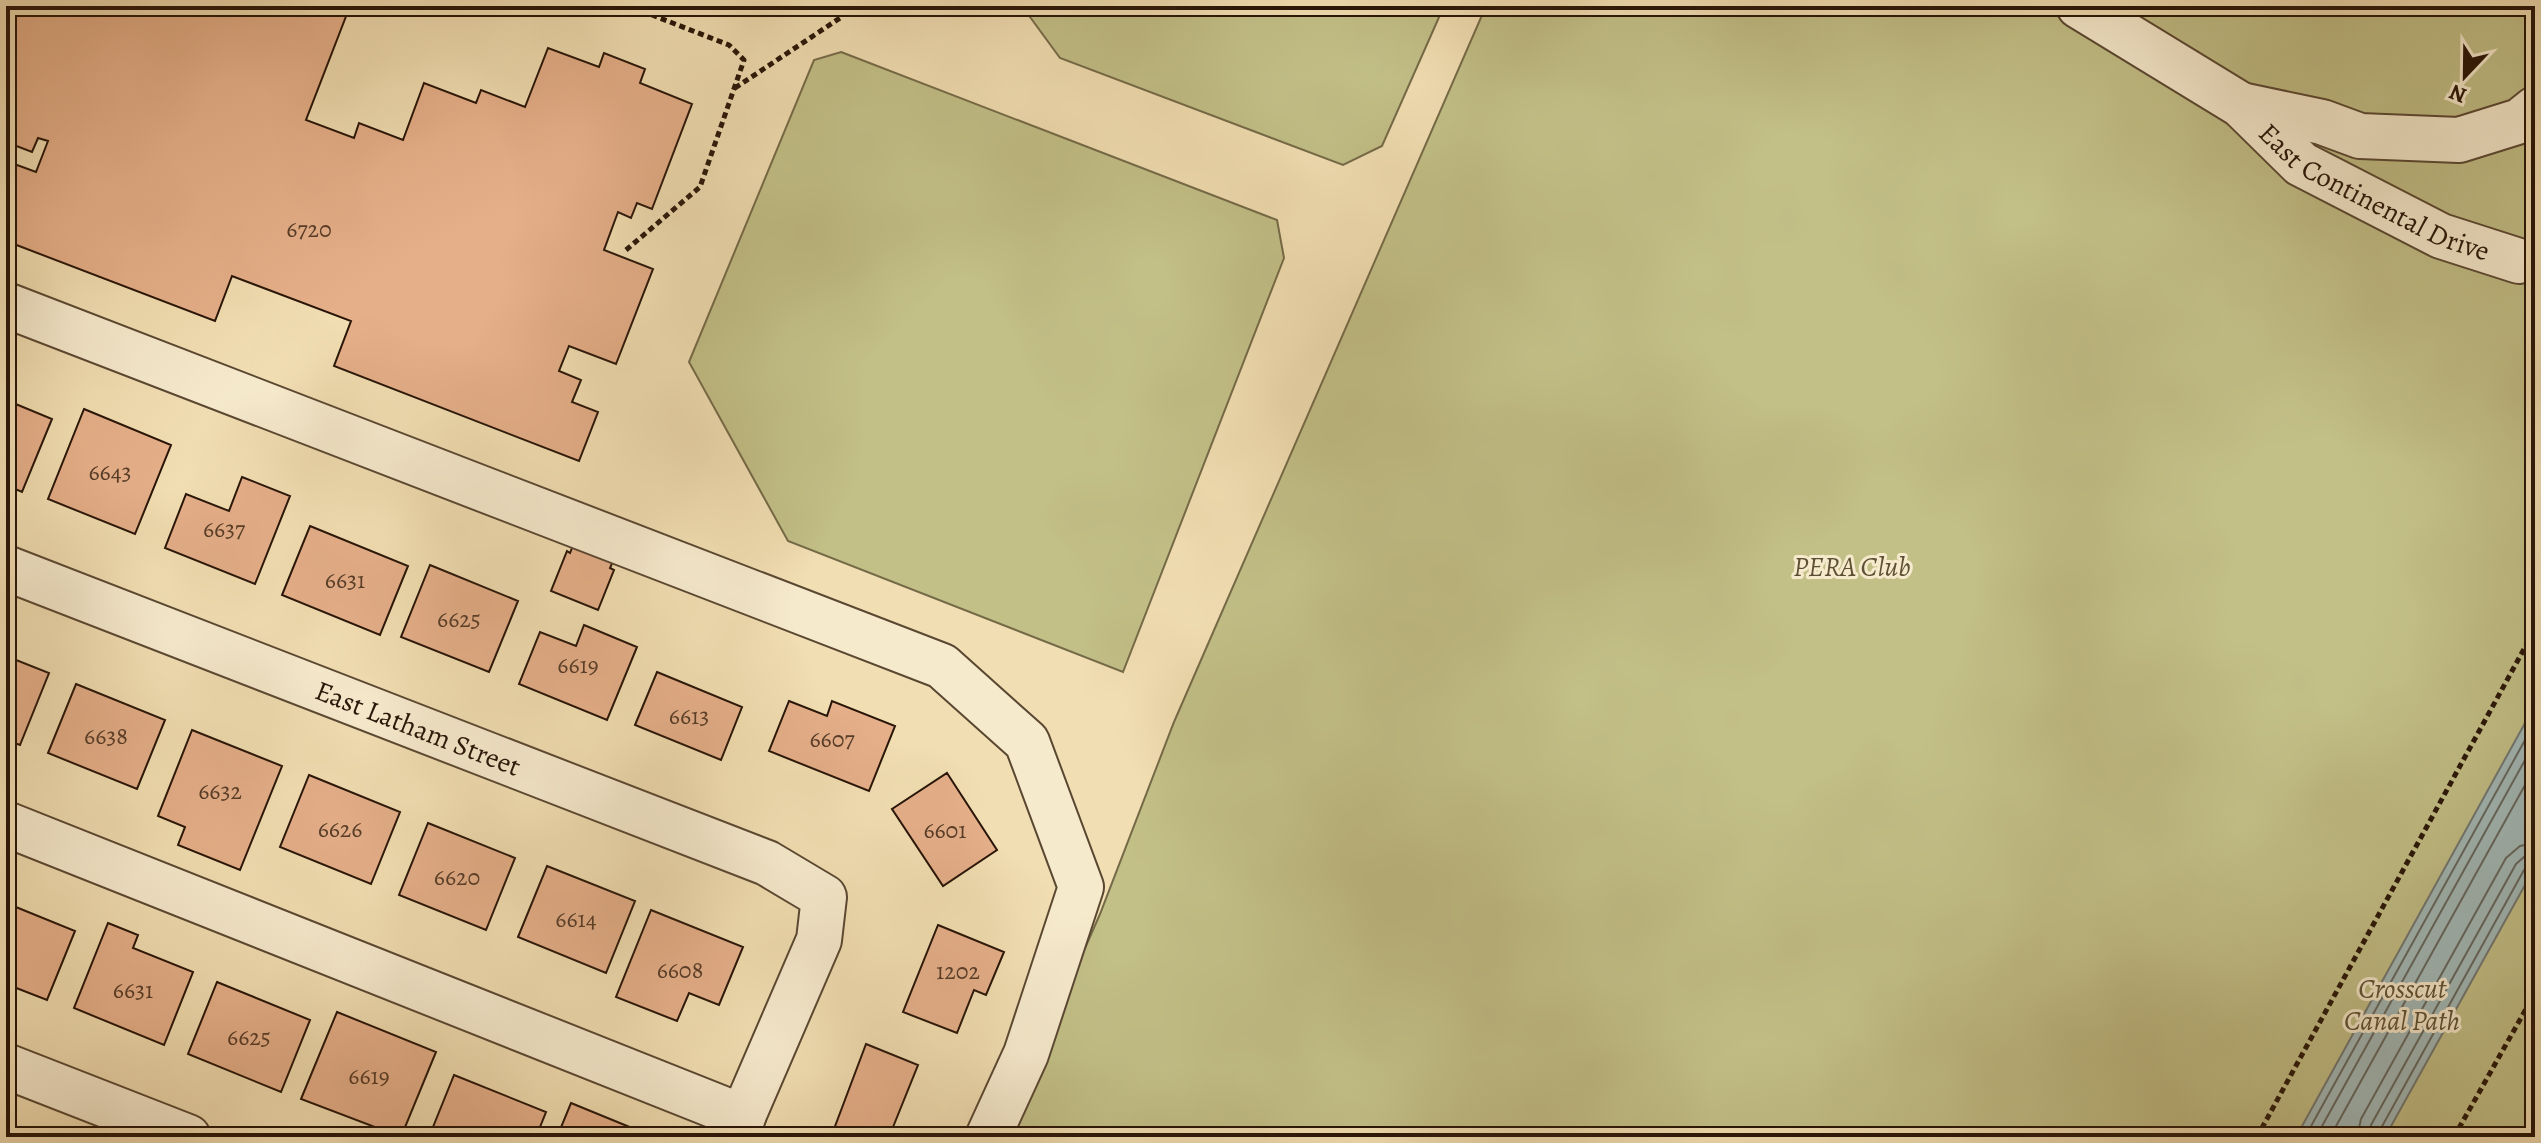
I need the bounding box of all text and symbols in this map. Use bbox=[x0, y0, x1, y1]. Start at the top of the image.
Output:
north arrow bbox=[2425, 36, 2505, 116]
text: N bbox=[2445, 77, 2471, 111]
street label: East Continental Drive bbox=[2250, 115, 2494, 270]
house number: 6720 bbox=[286, 213, 332, 245]
house number: 6643 bbox=[88, 456, 132, 488]
house number: 6637 bbox=[203, 513, 246, 545]
park label: PERA Club bbox=[1793, 548, 1911, 586]
house number: 6631 bbox=[325, 564, 365, 596]
house number: 6625 bbox=[437, 603, 481, 635]
house number: 6619 bbox=[557, 649, 599, 681]
street label: East Latham Street bbox=[310, 672, 526, 786]
house number: 6613 bbox=[669, 700, 709, 732]
house number: 6638 bbox=[84, 720, 128, 752]
house number: 6607 bbox=[809, 723, 855, 755]
house number: 6632 bbox=[198, 775, 242, 807]
house number: 6626 bbox=[318, 813, 362, 845]
house number: 6601 bbox=[923, 814, 967, 846]
house number: 6620 bbox=[434, 861, 480, 893]
house number: 6614 bbox=[555, 903, 597, 935]
house number: 6608 bbox=[657, 954, 703, 986]
house number: 1202 bbox=[936, 955, 980, 987]
park label: Crosscut Canal Path bbox=[2344, 970, 2460, 1040]
house number: 6631 bbox=[113, 974, 153, 1006]
house number: 6625 bbox=[227, 1021, 271, 1053]
house number: 6619 bbox=[348, 1060, 390, 1092]

